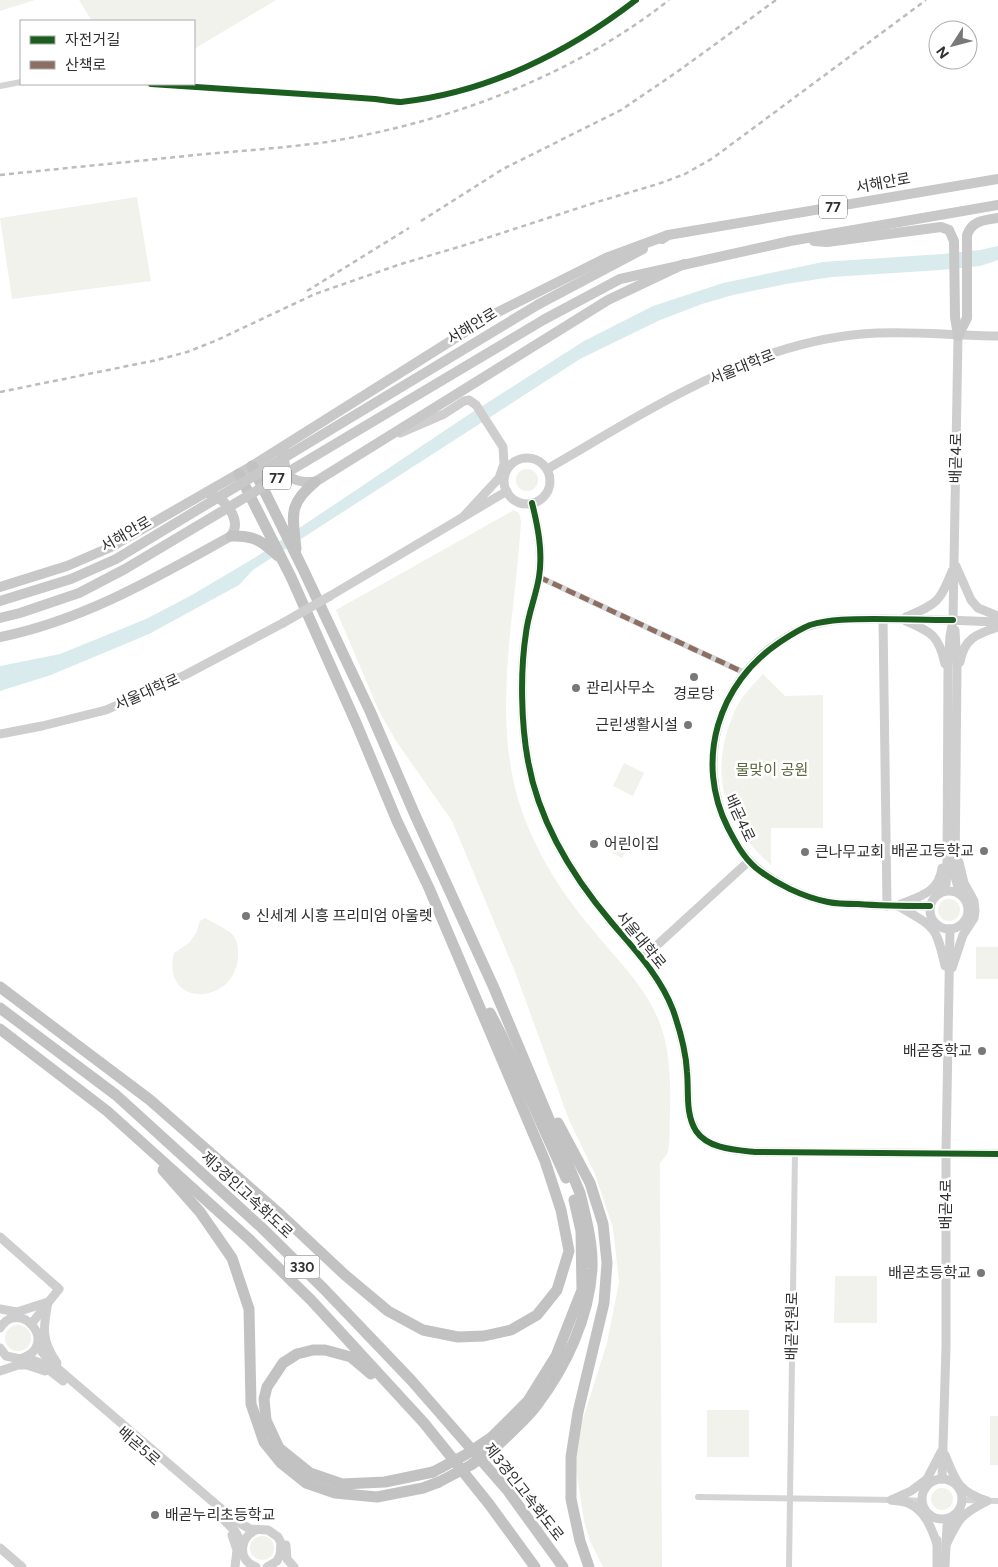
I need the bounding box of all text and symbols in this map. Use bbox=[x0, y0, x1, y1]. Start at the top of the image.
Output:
legend bbox=[20, 20, 195, 85]
north arrow bbox=[928, 20, 978, 70]
text: 자전거길 bbox=[65, 31, 120, 49]
text: N bbox=[933, 43, 953, 62]
text: 산책로 bbox=[65, 56, 106, 74]
street label: 서해안로 bbox=[854, 169, 912, 197]
road number: 77 bbox=[819, 196, 847, 218]
street label: 서해안로 bbox=[444, 304, 500, 348]
street label: 서울대학로 bbox=[707, 346, 777, 388]
street label: 배곧4로 bbox=[947, 432, 965, 484]
road number: 77 bbox=[263, 466, 291, 489]
street label: 서해안로 bbox=[98, 512, 154, 556]
street label: 서울대학로 bbox=[112, 670, 182, 714]
marker: 경로당 bbox=[688, 671, 700, 683]
place label: 관리사무소 bbox=[586, 679, 655, 697]
marker: 관리사무소 bbox=[570, 682, 582, 694]
place label: 경로당 bbox=[673, 685, 715, 703]
place label: 근린생활시설 bbox=[595, 716, 678, 734]
marker: 근린생활시설 bbox=[682, 719, 694, 731]
park label: 물맞이 공원 bbox=[736, 761, 808, 779]
street label: 배곧4로 bbox=[721, 791, 759, 845]
place label: 어린이집 bbox=[604, 835, 659, 853]
marker: 어린이집 bbox=[588, 838, 600, 850]
place label: 배곧고등학교 bbox=[891, 842, 974, 860]
place label: 큰나무교회 bbox=[815, 843, 884, 861]
marker: 배곧고등학교 bbox=[978, 845, 990, 857]
marker: 큰나무교회 bbox=[799, 846, 811, 858]
place label: 신세계 시흥 프리미엄 아울렛 bbox=[256, 907, 433, 925]
street label: 서울대학로 bbox=[612, 908, 670, 972]
marker: 신세계 시흥 프리미엄 아울렛 bbox=[240, 910, 252, 922]
place label: 배곧중학교 bbox=[903, 1042, 972, 1060]
marker: 배곧중학교 bbox=[976, 1045, 988, 1057]
street label: 제3경인고속화도로 bbox=[198, 1148, 296, 1242]
street label: 배곧4로 bbox=[937, 1179, 955, 1229]
road number: 330 bbox=[284, 1256, 320, 1278]
place label: 배곧초등학교 bbox=[888, 1264, 971, 1282]
marker: 배곧초등학교 bbox=[975, 1267, 987, 1279]
street label: 배곧전원로 bbox=[782, 1291, 802, 1361]
street label: 배곧5로 bbox=[114, 1423, 164, 1469]
street label: 제3경인고속화도로 bbox=[480, 1440, 568, 1544]
place label: 배곧누리초등학교 bbox=[165, 1506, 275, 1524]
marker: 배곧누리초등학교 bbox=[149, 1509, 161, 1521]

